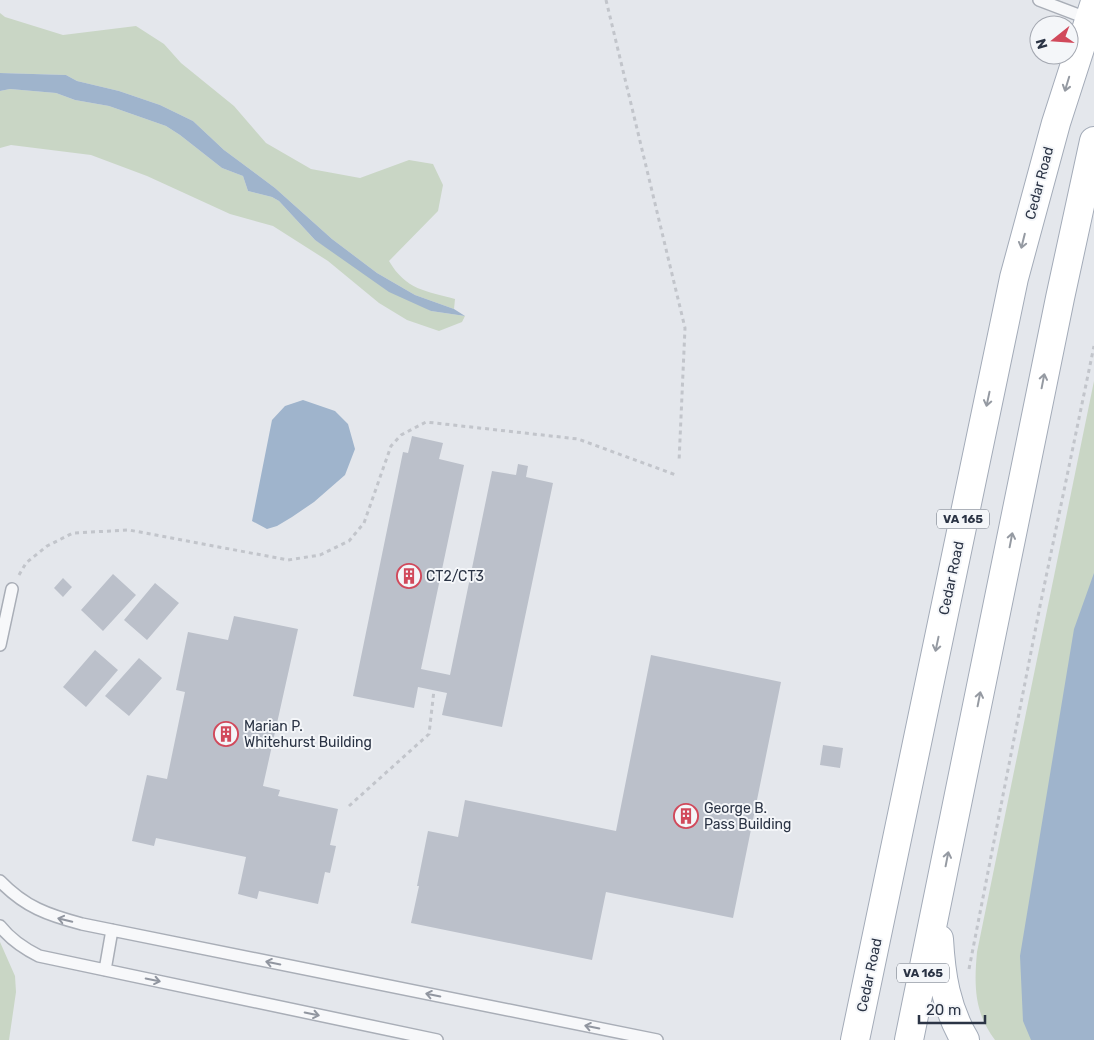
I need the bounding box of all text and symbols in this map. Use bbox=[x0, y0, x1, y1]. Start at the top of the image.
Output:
north arrow bbox=[1029, 15, 1079, 65]
text: N bbox=[1032, 36, 1052, 51]
one-way arrow bbox=[1062, 76, 1072, 92]
street label: Cedar Road bbox=[1022, 145, 1057, 221]
one-way arrow bbox=[1018, 232, 1027, 248]
one-way arrow bbox=[1039, 373, 1048, 389]
one-way arrow bbox=[982, 391, 992, 407]
road number: VA 165 bbox=[937, 509, 989, 528]
one-way arrow bbox=[1007, 533, 1016, 549]
street label: Cedar Road bbox=[935, 540, 968, 616]
building icon: CT2/CT3 bbox=[396, 563, 422, 589]
place label: CT2/CT3 bbox=[426, 568, 484, 585]
one-way arrow bbox=[932, 635, 941, 651]
one-way arrow bbox=[975, 692, 984, 708]
place label: Marian P. Whitehurst Building bbox=[244, 718, 372, 751]
building icon: Marian P. Whitehurst Building bbox=[213, 721, 239, 747]
place label: George B. Pass Building bbox=[704, 800, 791, 833]
building icon: George B. Pass Building bbox=[673, 803, 699, 829]
one-way arrow bbox=[942, 851, 952, 867]
one-way arrow bbox=[57, 914, 73, 924]
street label: Cedar Road bbox=[853, 937, 886, 1013]
one-way arrow bbox=[266, 957, 282, 967]
road number: VA 165 bbox=[897, 964, 949, 982]
one-way arrow bbox=[145, 976, 161, 986]
one-way arrow bbox=[425, 989, 441, 999]
scale bar bbox=[919, 992, 985, 1024]
text: 20 m bbox=[926, 1001, 961, 1019]
one-way arrow bbox=[304, 1009, 320, 1019]
one-way arrow bbox=[584, 1022, 600, 1031]

